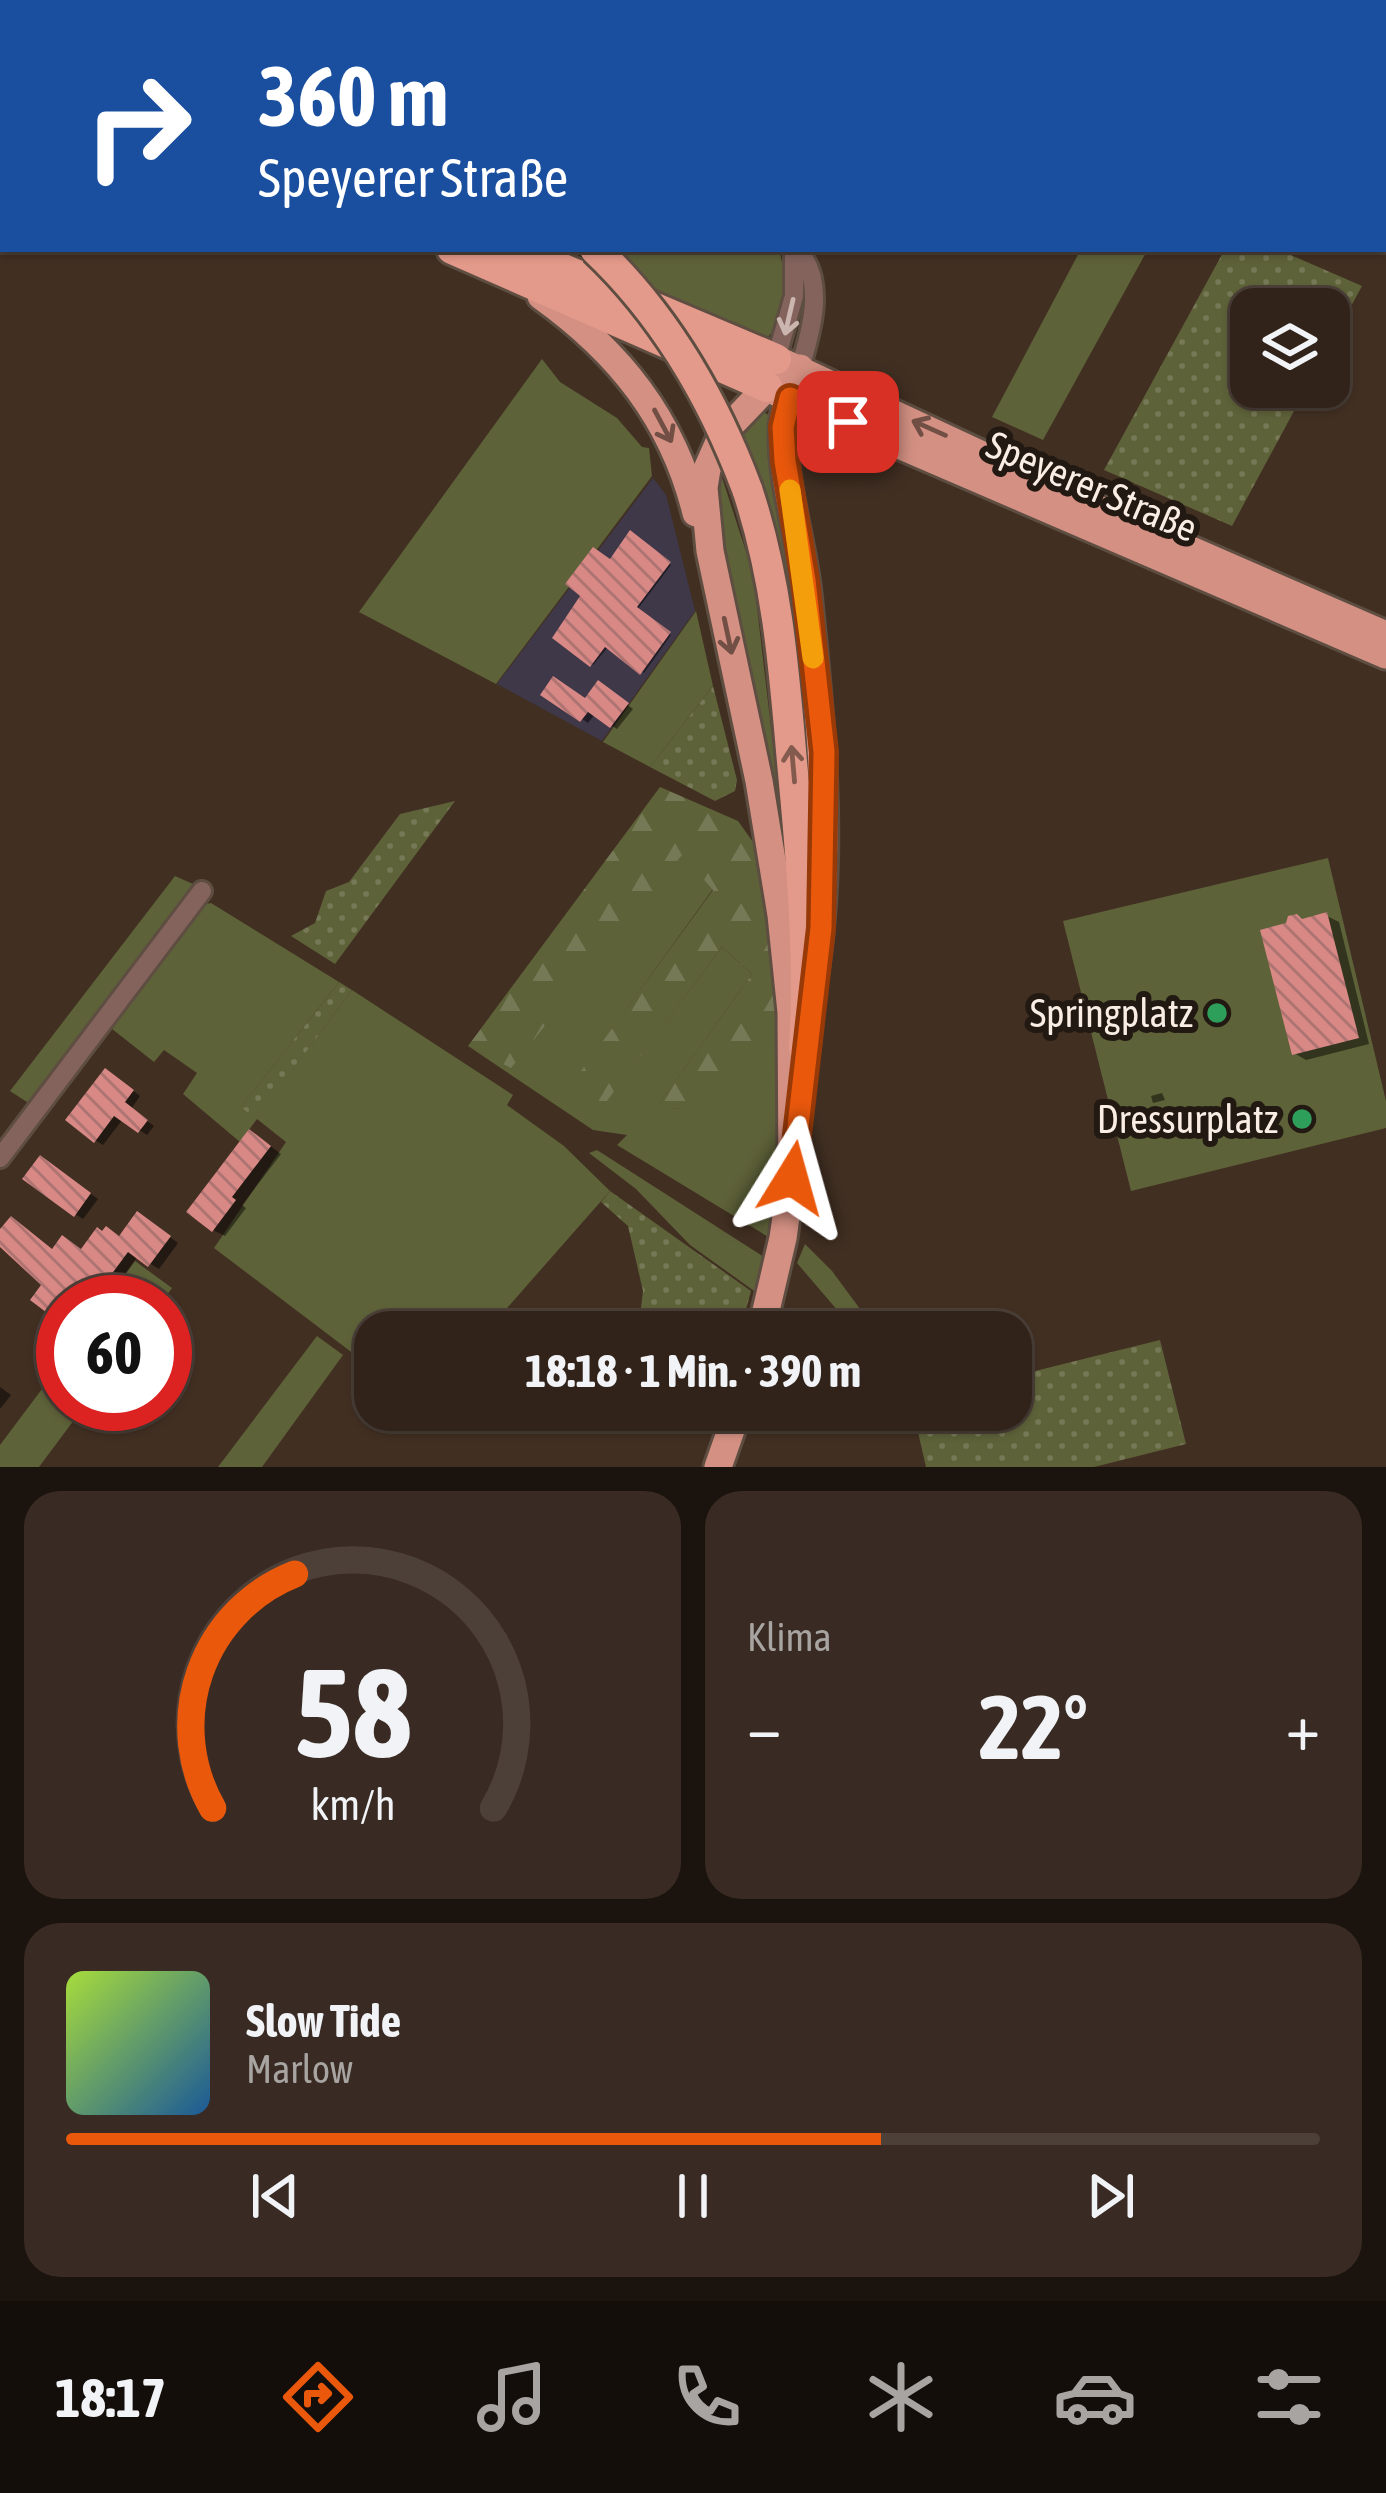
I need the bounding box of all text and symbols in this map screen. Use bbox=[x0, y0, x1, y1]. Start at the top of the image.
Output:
icon: right bbox=[60, 48, 216, 204]
text: 360 m bbox=[258, 48, 448, 144]
text: Speyerer Straße bbox=[258, 147, 568, 208]
map controls bbox=[1230, 288, 1350, 408]
button: layers bbox=[1230, 288, 1350, 408]
one-way arrow bbox=[777, 298, 799, 336]
pin bbox=[797, 371, 899, 473]
icon: arrive bbox=[815, 389, 881, 455]
one-way arrow bbox=[653, 408, 676, 444]
one-way arrow bbox=[912, 416, 948, 438]
street label: Speyerer Straße bbox=[980, 422, 1204, 550]
one-way arrow bbox=[718, 616, 741, 654]
one-way arrow bbox=[781, 745, 804, 784]
place label: Springplatz bbox=[1030, 991, 1193, 1035]
marker: Springplatz bbox=[1204, 1000, 1230, 1026]
place label: Dressurplatz bbox=[1097, 1097, 1278, 1141]
marker: Dressurplatz bbox=[1289, 1106, 1315, 1132]
position arrow bbox=[729, 1115, 855, 1241]
speed limit sign: 60 bbox=[36, 1275, 192, 1431]
text: 18:18 · 1 Min. · 390 m bbox=[525, 1345, 861, 1397]
text: Klima bbox=[747, 1615, 832, 1659]
text: 58 bbox=[294, 1640, 411, 1783]
text: 22° bbox=[979, 1675, 1088, 1778]
text: − bbox=[747, 1688, 781, 1764]
text: + bbox=[1286, 1688, 1320, 1764]
text: km/h bbox=[310, 1780, 395, 1829]
text: Slow Tide bbox=[246, 1995, 401, 2047]
text: Marlow bbox=[246, 2047, 353, 2091]
icon: previous bbox=[242, 2163, 308, 2229]
icon: pause bbox=[660, 2163, 726, 2229]
icon: next bbox=[1078, 2163, 1144, 2229]
icon: directions bbox=[276, 2355, 360, 2439]
icon: music bbox=[470, 2355, 554, 2439]
icon: phone bbox=[665, 2355, 749, 2439]
icon: climate bbox=[859, 2355, 943, 2439]
icon: car bbox=[1053, 2355, 1137, 2439]
icon: filters bbox=[1247, 2355, 1331, 2439]
text: 18:17 bbox=[55, 2367, 166, 2428]

